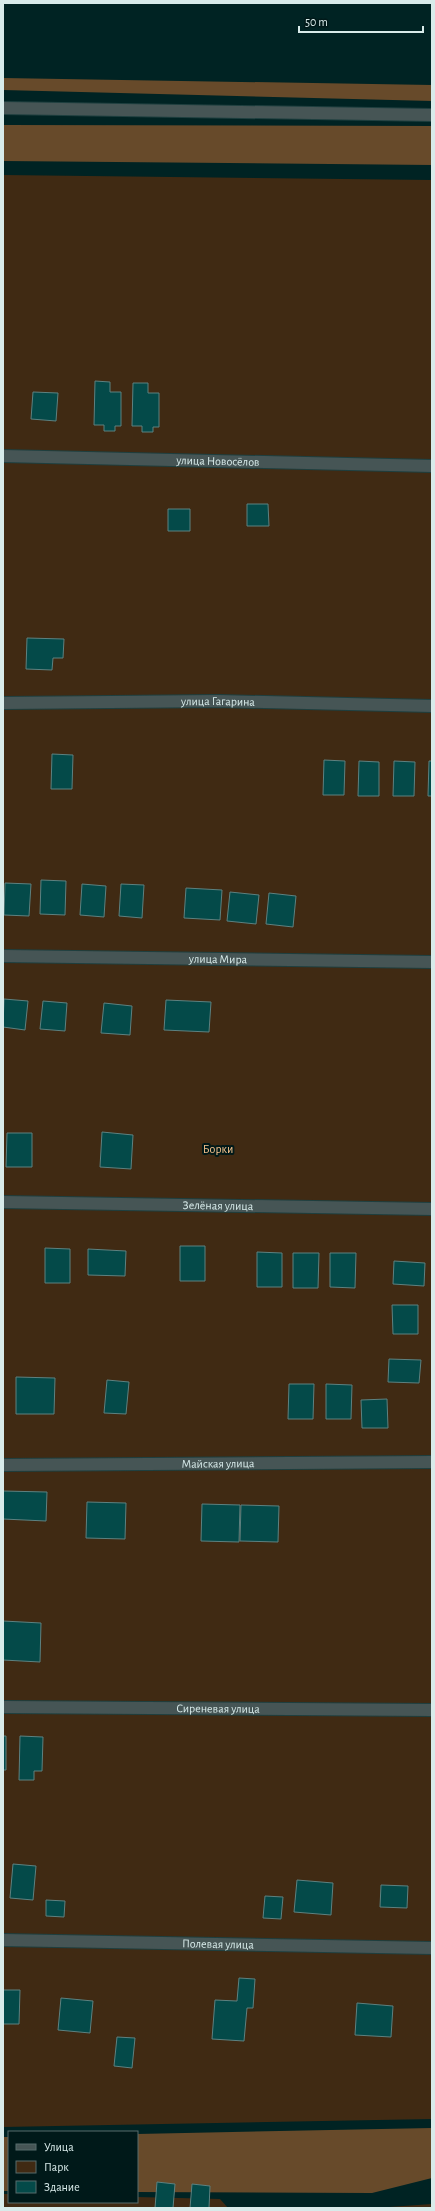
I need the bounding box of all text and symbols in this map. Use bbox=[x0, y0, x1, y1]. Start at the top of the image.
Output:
scale bar bbox=[299, 8, 423, 34]
text: 50 m bbox=[305, 16, 328, 28]
street label: улица Новосёлов bbox=[175, 454, 260, 468]
street label: улица Гагарина bbox=[180, 695, 256, 708]
street label: улица Мира bbox=[188, 953, 248, 966]
park label: Борки bbox=[203, 1143, 233, 1155]
street label: Зелёная улица bbox=[182, 1199, 254, 1213]
street label: Майская улица bbox=[181, 1457, 255, 1470]
street label: Сиреневая улица bbox=[176, 1702, 260, 1716]
street label: Полевая улица bbox=[182, 1937, 254, 1951]
legend bbox=[8, 2131, 138, 2203]
text: Улица bbox=[44, 2141, 74, 2153]
text: Парк bbox=[44, 2161, 69, 2173]
text: Здание bbox=[44, 2181, 80, 2193]

